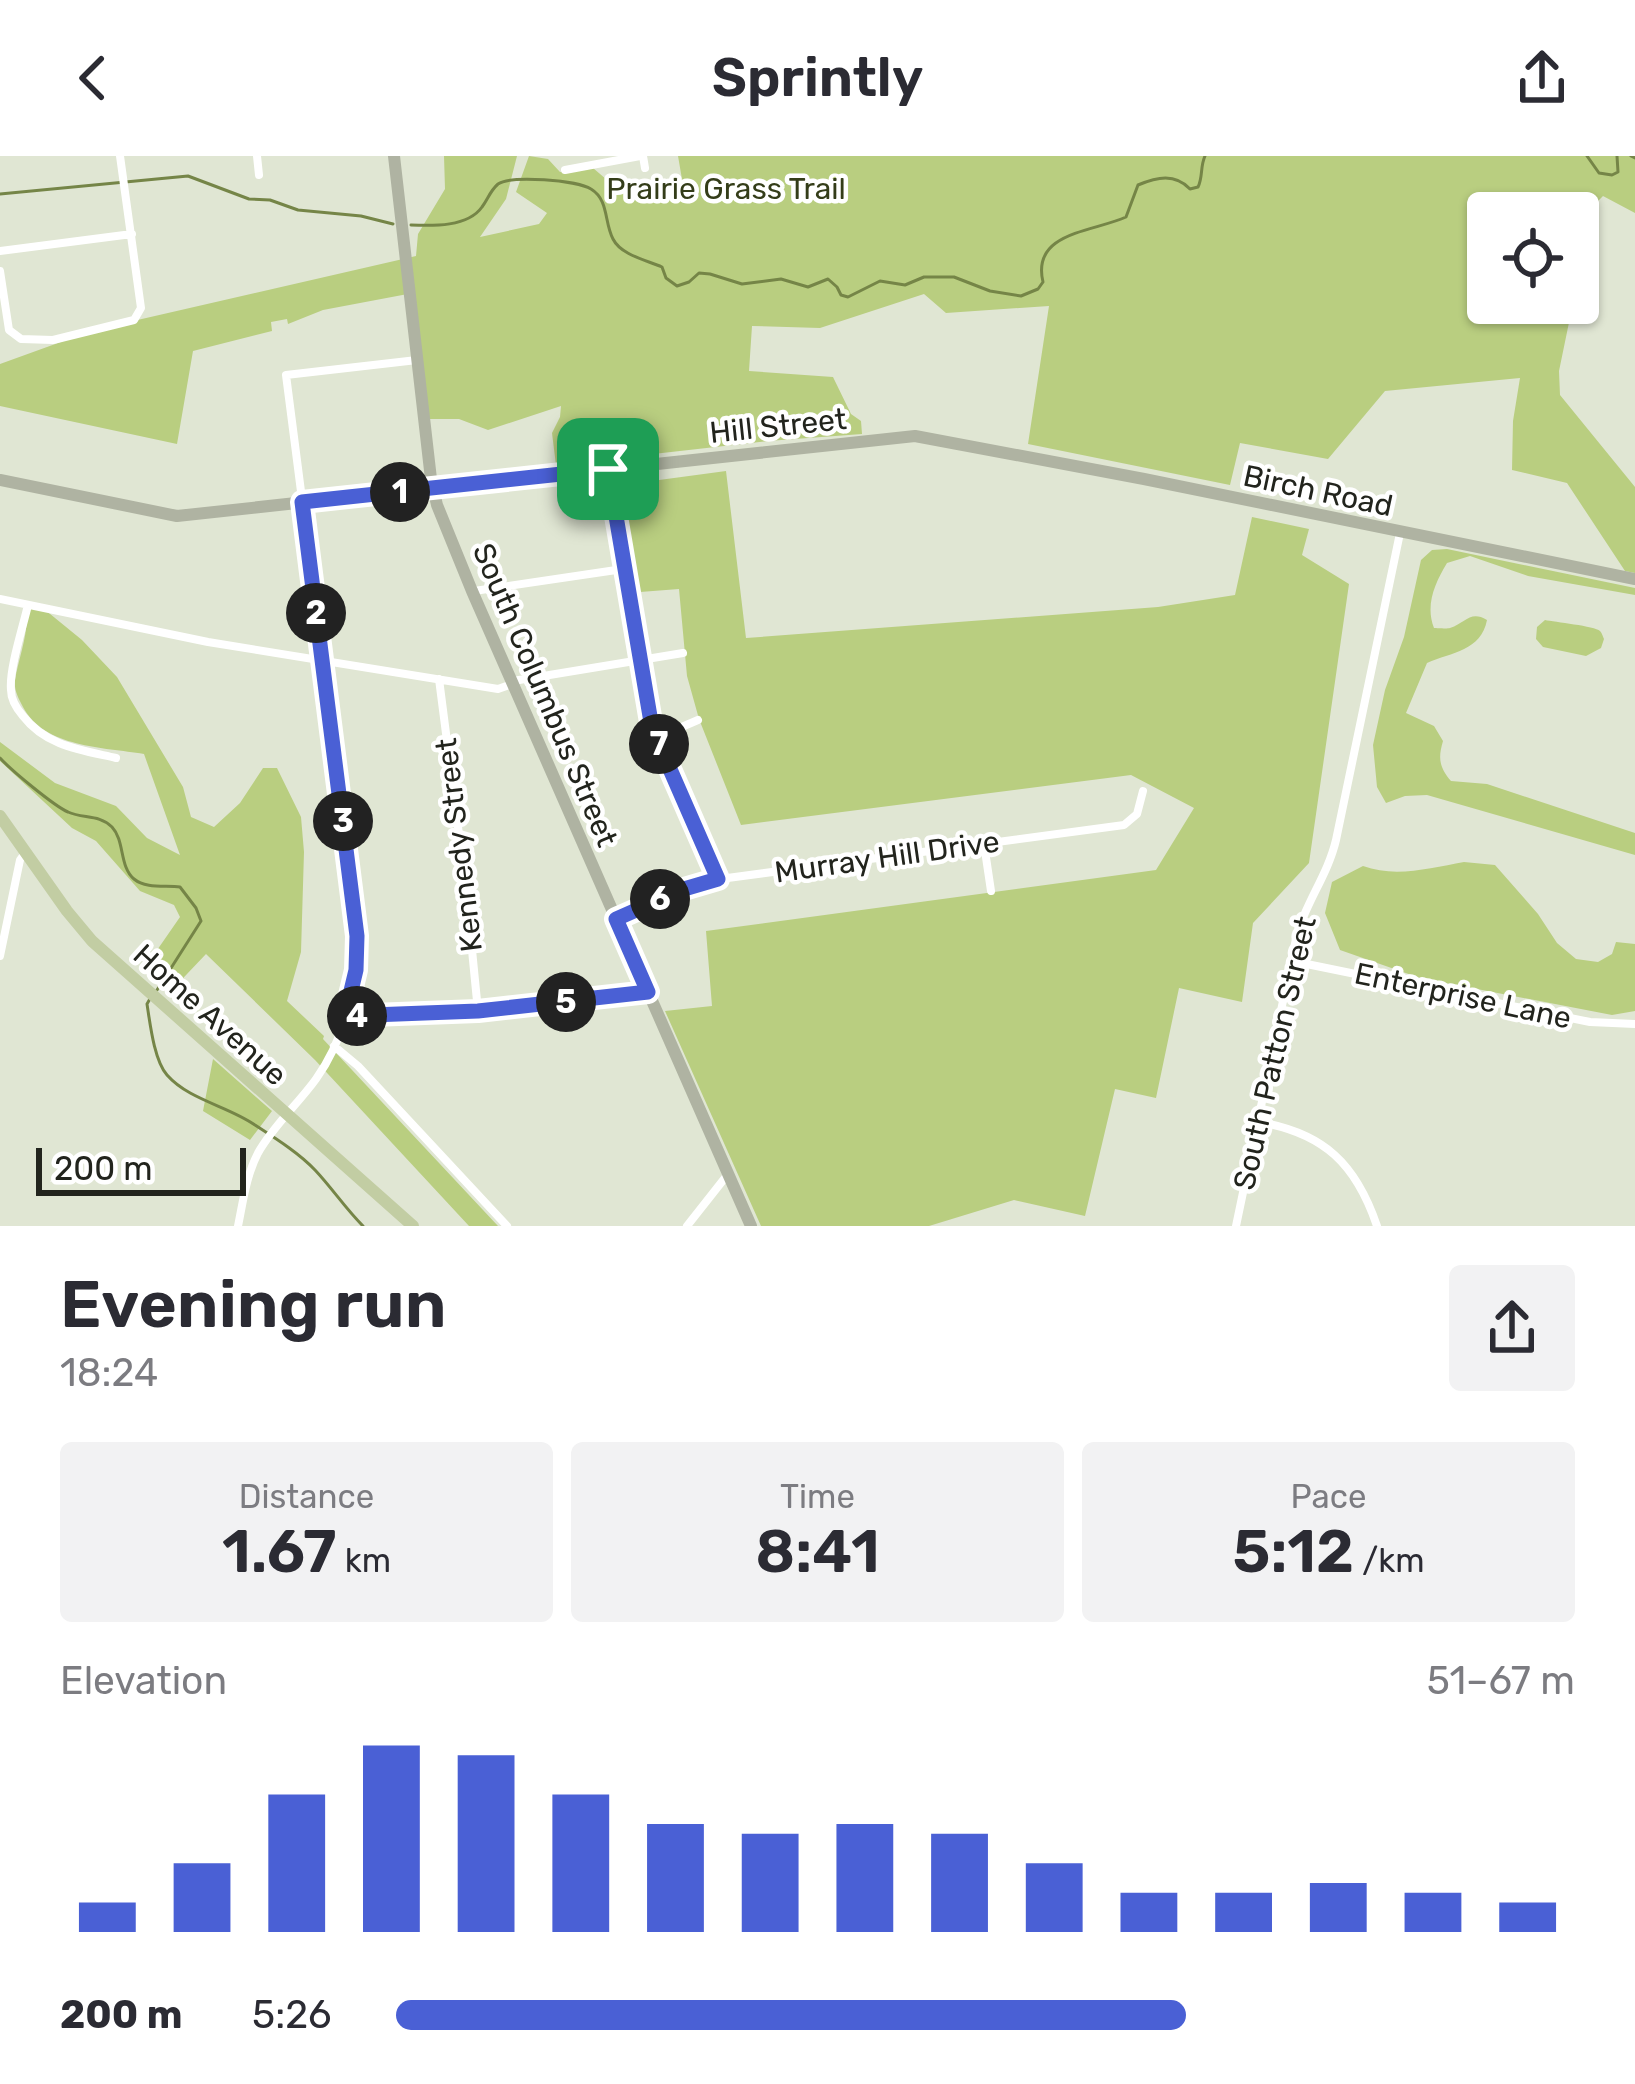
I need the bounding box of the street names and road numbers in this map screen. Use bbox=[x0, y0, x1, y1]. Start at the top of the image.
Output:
street label: Hill Street bbox=[708, 401, 848, 451]
street label: Birch Road bbox=[1240, 458, 1396, 524]
street label: South Columbus Street bbox=[465, 538, 625, 852]
street label: Kennedy Street bbox=[428, 736, 490, 954]
street label: Murray Hill Drive bbox=[772, 823, 1002, 891]
street label: South Patton Street bbox=[1226, 912, 1324, 1193]
street label: Home Avenue bbox=[126, 937, 294, 1093]
street label: Enterprise Lane bbox=[1351, 955, 1575, 1037]

